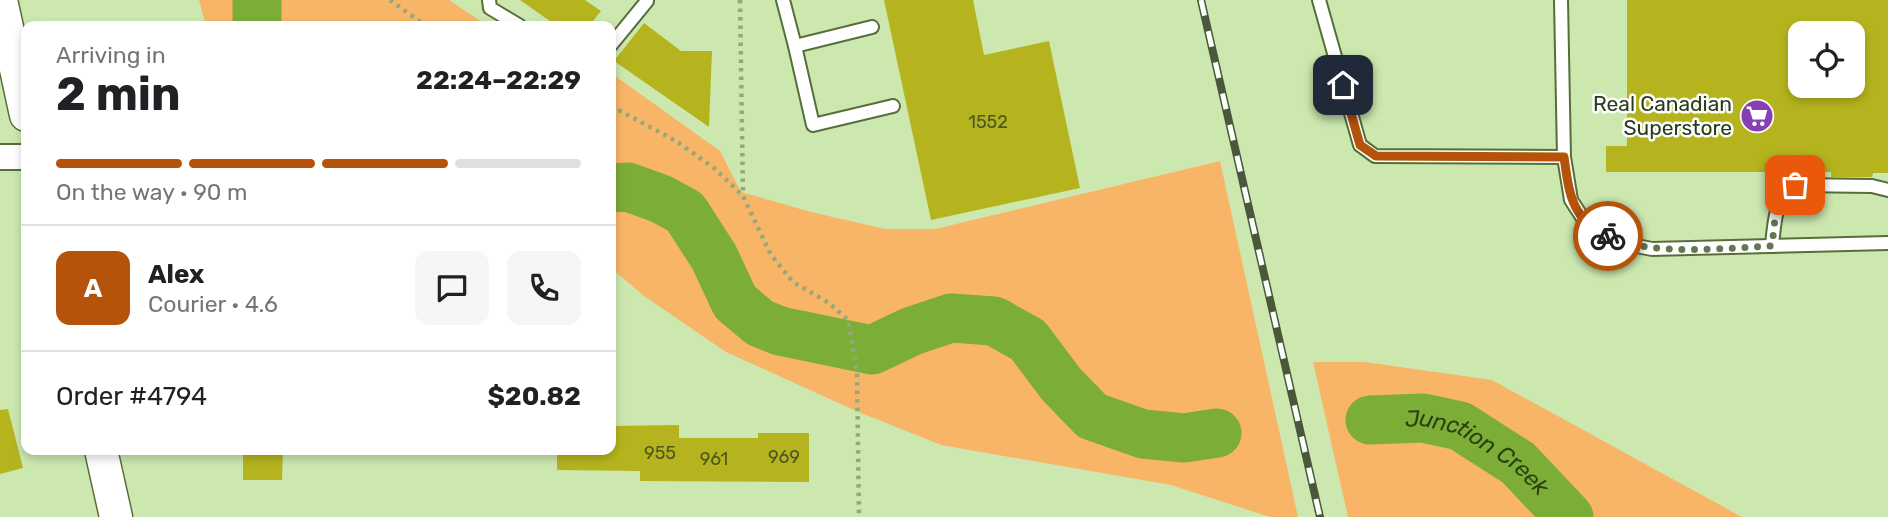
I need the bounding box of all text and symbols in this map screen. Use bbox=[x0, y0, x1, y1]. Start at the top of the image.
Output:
map controls bbox=[1788, 21, 1865, 98]
button: locate bbox=[1788, 21, 1865, 98]
text: Arriving in bbox=[56, 41, 166, 69]
pin bbox=[1313, 55, 1373, 115]
text: 22:24–22:29 bbox=[416, 65, 581, 96]
icon: home bbox=[1324, 66, 1362, 104]
text: 2 min bbox=[56, 67, 181, 122]
place label: Real Canadian Superstore bbox=[1593, 91, 1732, 140]
supermarket icon: Real Canadian Superstore bbox=[1738, 97, 1776, 135]
house number: 1552 bbox=[968, 111, 1008, 133]
pin bbox=[1765, 155, 1825, 215]
icon: bag bbox=[1776, 166, 1814, 204]
text: On the way · 90 m bbox=[56, 178, 247, 206]
courier bbox=[1573, 201, 1643, 271]
icon: bike bbox=[1589, 217, 1627, 255]
button: chat bbox=[415, 251, 489, 325]
button: phone bbox=[507, 251, 581, 325]
text: Alex bbox=[148, 259, 204, 290]
text: A bbox=[84, 273, 102, 304]
text: Courier · 4.6 bbox=[148, 290, 278, 318]
text: Order #4794 bbox=[56, 381, 207, 412]
text: $20.82 bbox=[487, 381, 581, 412]
water label: Junction Creek bbox=[1405, 404, 1556, 502]
house number: 955 bbox=[644, 442, 676, 464]
house number: 969 bbox=[768, 446, 800, 468]
house number: 961 bbox=[700, 448, 728, 470]

